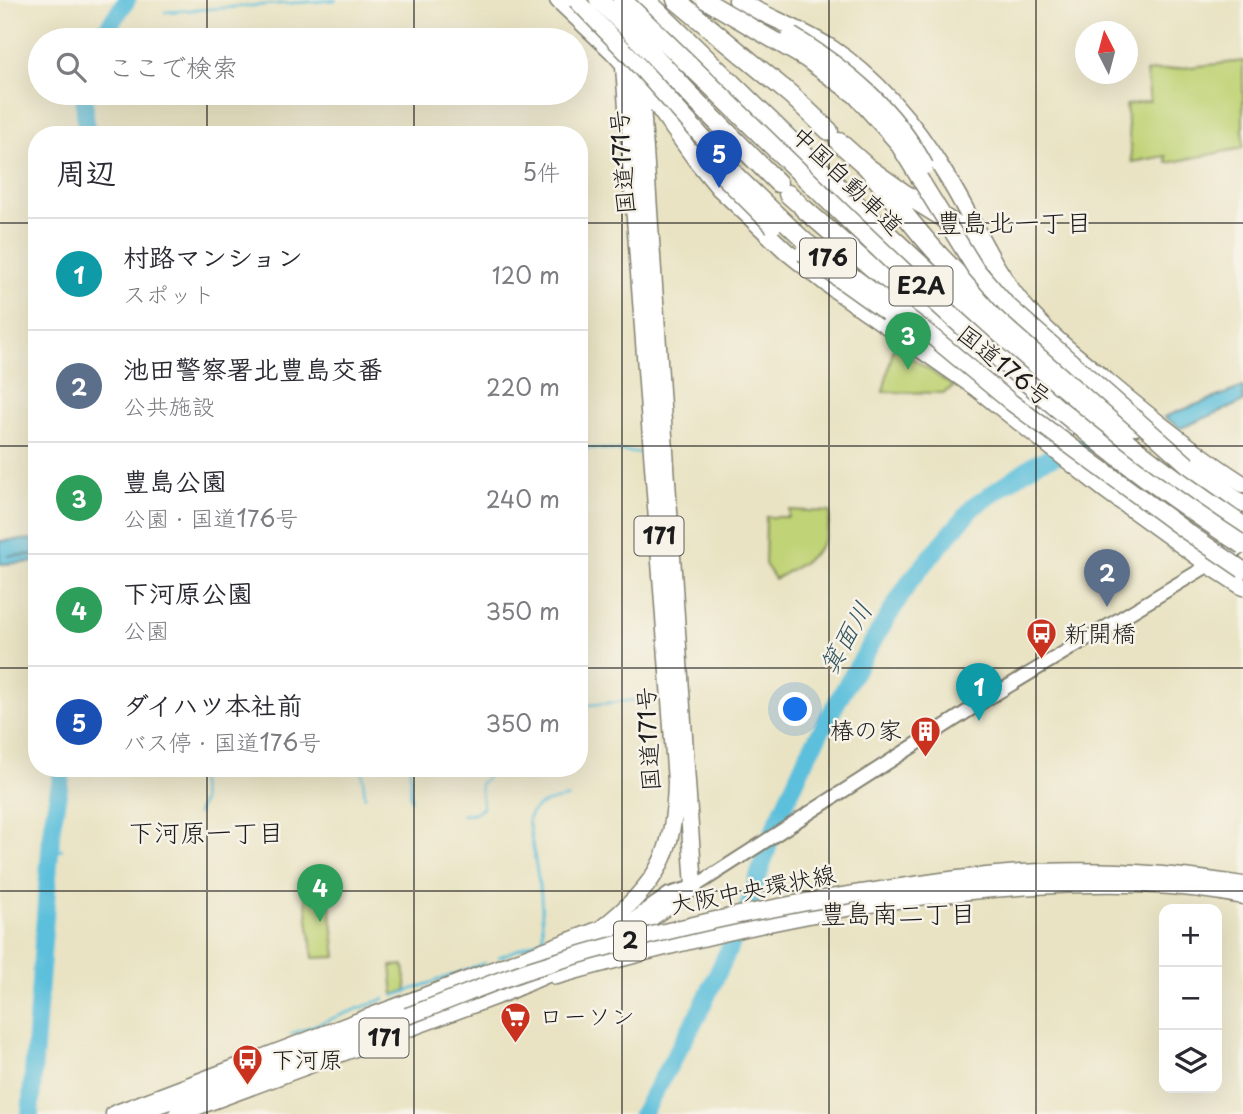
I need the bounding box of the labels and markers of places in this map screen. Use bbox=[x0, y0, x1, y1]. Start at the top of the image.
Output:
pin: 5 bbox=[696, 130, 742, 188]
pin: 3 bbox=[885, 312, 931, 370]
pin: 2 bbox=[1084, 549, 1130, 607]
place label: 新開橋 bbox=[1064, 614, 1136, 650]
bus stop icon: 新開橋 bbox=[1024, 617, 1058, 661]
pin: 1 bbox=[956, 663, 1002, 721]
place label: 椿の家 bbox=[830, 711, 902, 747]
building icon: 椿の家 bbox=[908, 714, 942, 758]
pin: 4 bbox=[297, 864, 343, 922]
place label: ローソン bbox=[539, 997, 635, 1033]
supermarket icon: ローソン bbox=[499, 1000, 533, 1044]
place label: 下河原 bbox=[271, 1040, 343, 1076]
bus stop icon: 下河原 bbox=[231, 1043, 265, 1087]

